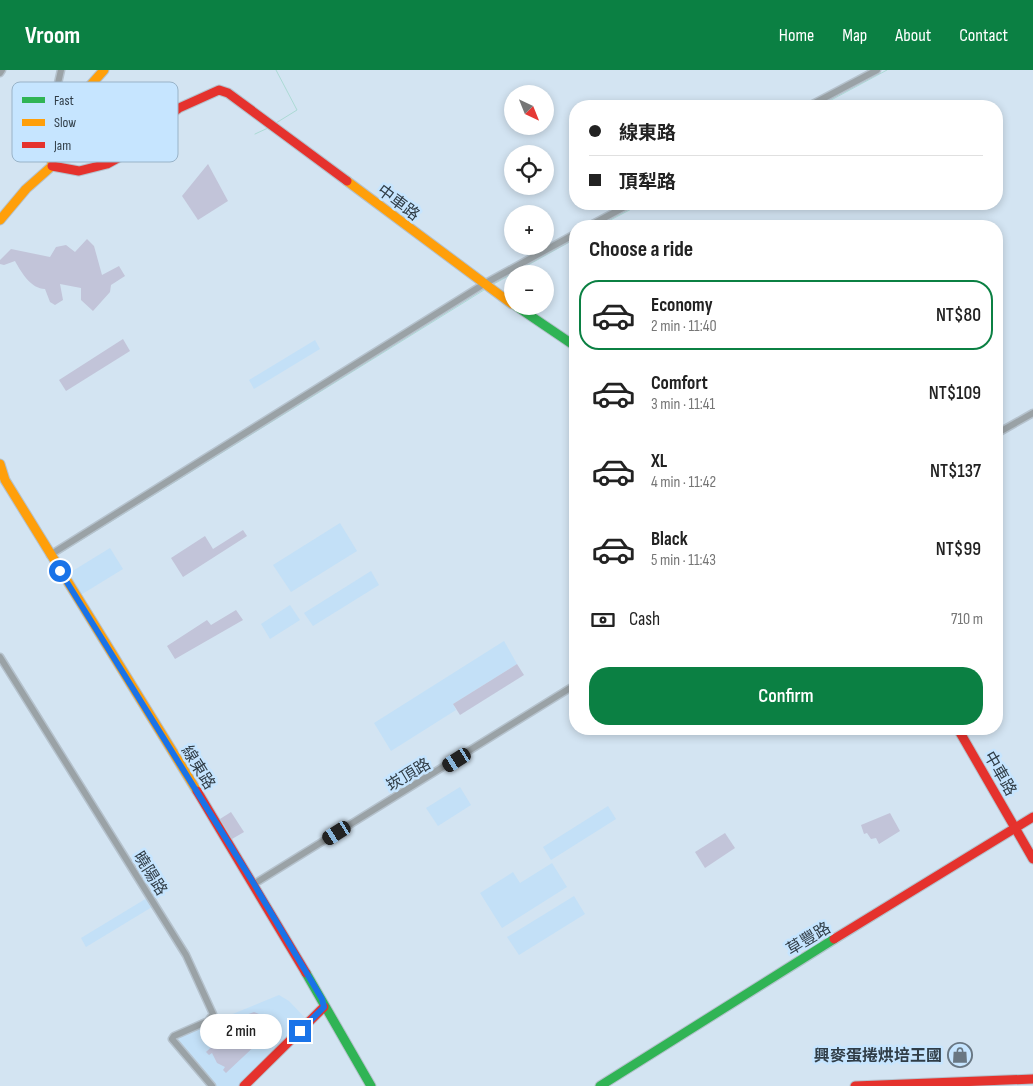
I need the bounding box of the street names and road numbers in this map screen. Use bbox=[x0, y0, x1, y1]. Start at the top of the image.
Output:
street label: 中車路 bbox=[373, 181, 423, 225]
street label: 線東路 bbox=[177, 742, 219, 793]
street label: 中車路 bbox=[979, 748, 1020, 799]
street label: 崁頂路 bbox=[383, 755, 434, 796]
street label: 曉陽路 bbox=[129, 848, 171, 899]
street label: 草豐路 bbox=[783, 919, 834, 960]

